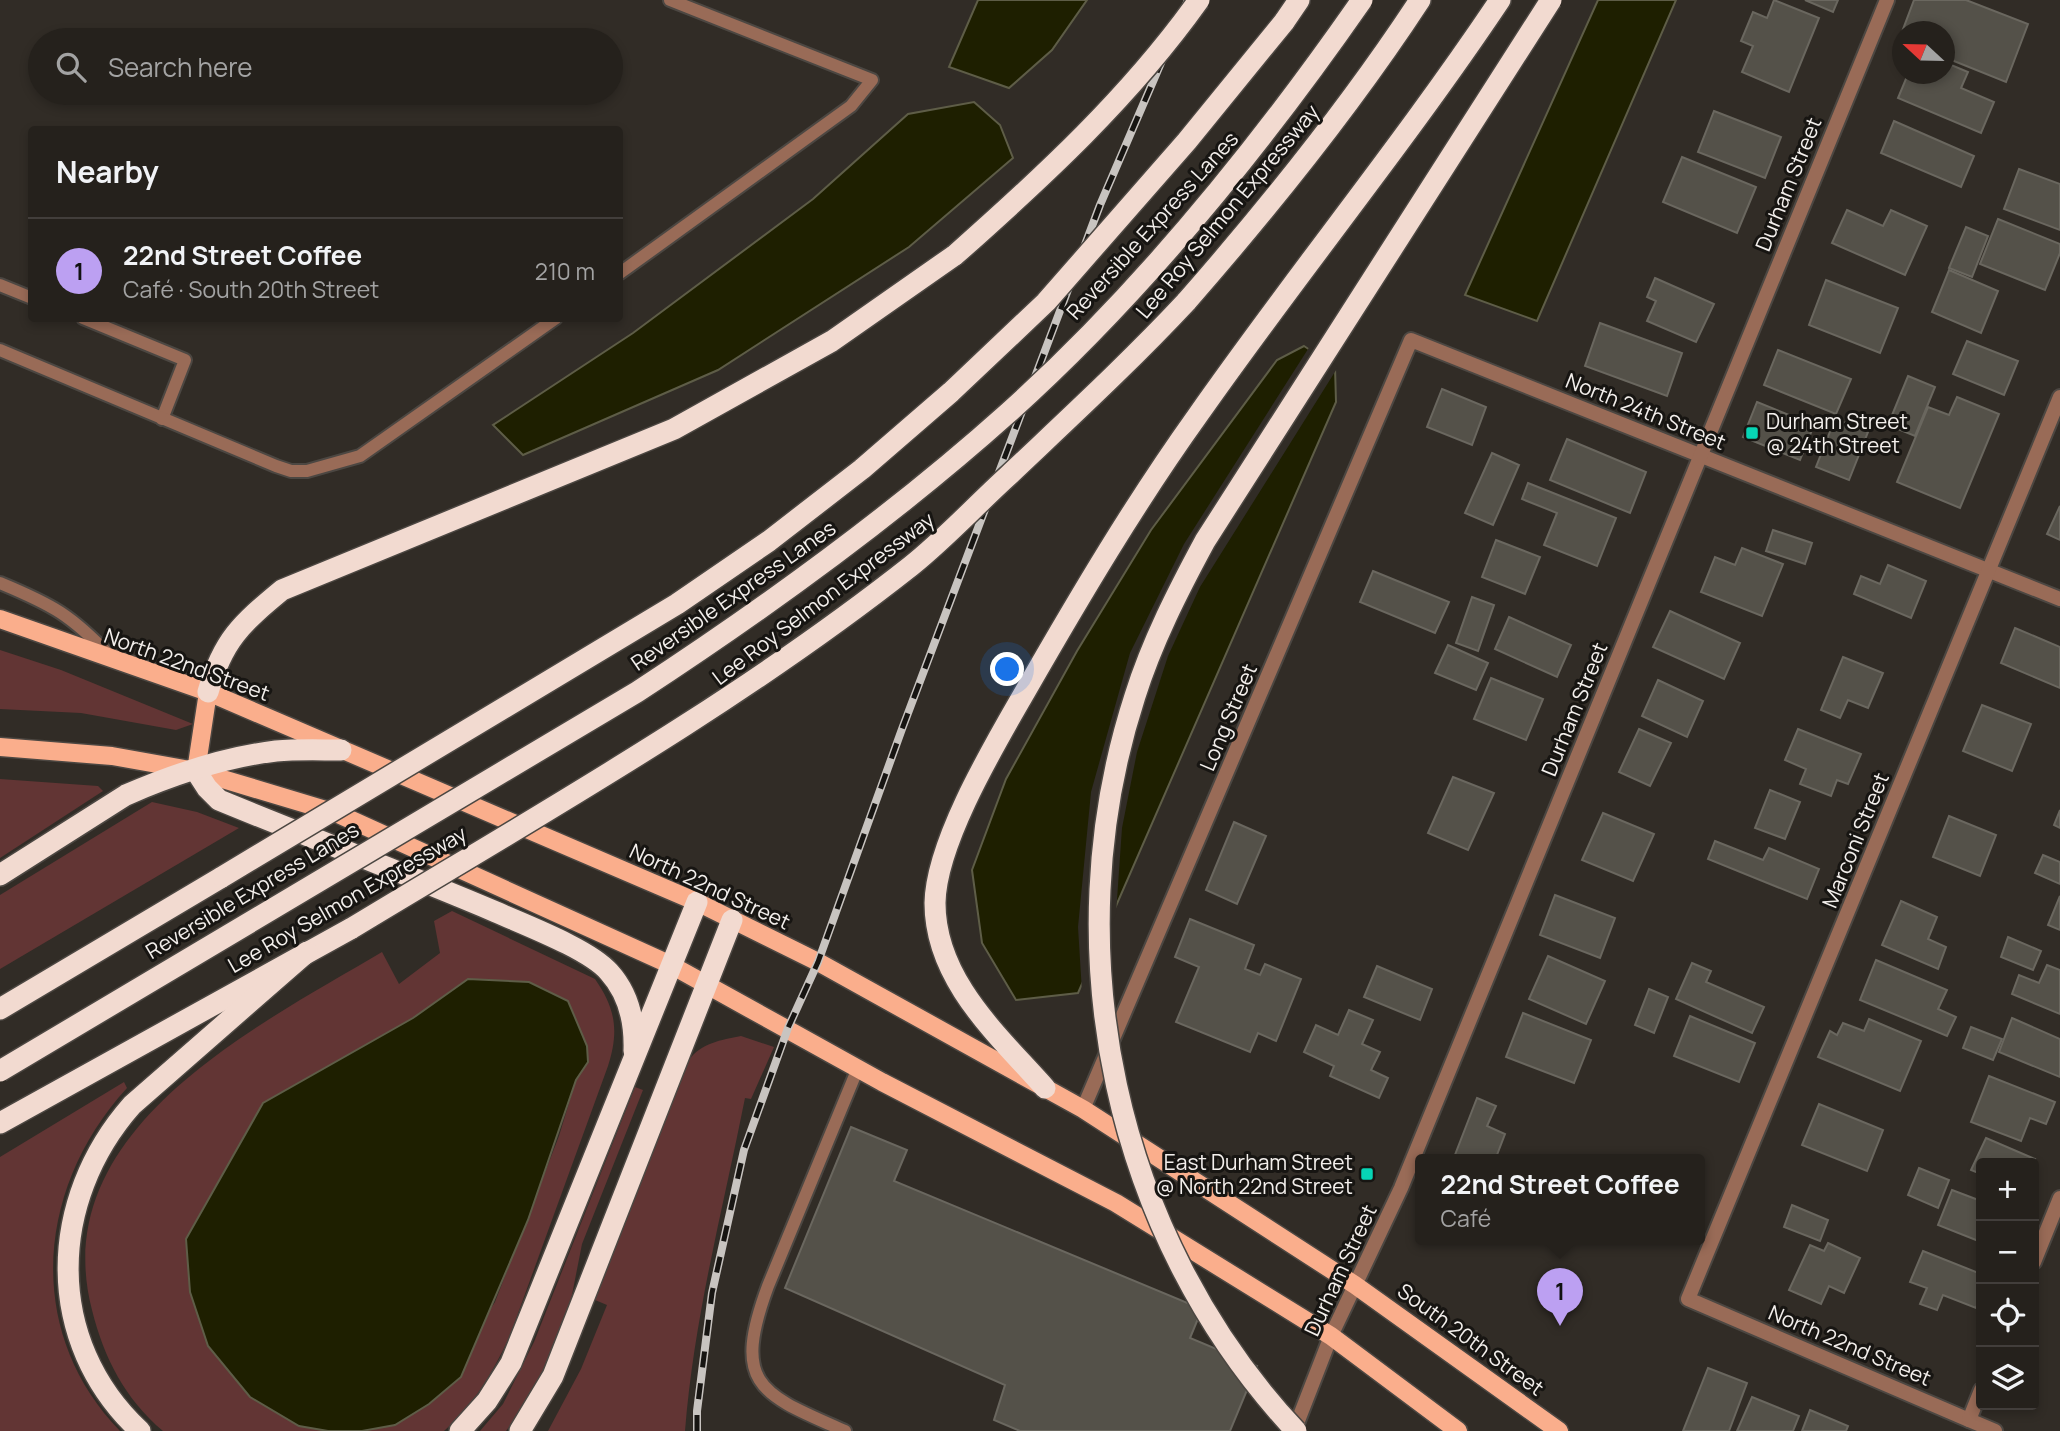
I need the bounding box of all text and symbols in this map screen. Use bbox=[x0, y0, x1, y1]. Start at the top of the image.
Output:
north arrow bbox=[1892, 21, 1955, 84]
search box bbox=[28, 28, 623, 105]
icon: search bbox=[52, 48, 90, 86]
text: Search here bbox=[108, 49, 253, 85]
street label: Lee Roy Selmon Expressway bbox=[1129, 98, 1325, 324]
street label: Durham Street bbox=[1748, 113, 1828, 255]
street label: Reversible Express Lanes bbox=[1060, 125, 1244, 325]
text: Nearby bbox=[56, 151, 159, 192]
text: 22nd Street Coffee bbox=[123, 237, 362, 273]
text: 1 bbox=[74, 255, 84, 287]
text: 210 m bbox=[535, 255, 595, 287]
text: Café · South 20th Street bbox=[123, 273, 379, 305]
street label: North 24th Street bbox=[1562, 366, 1730, 456]
place label: Durham Street @ 24th Street bbox=[1766, 407, 1908, 459]
marker: Durham Street @ 24th Street bbox=[1744, 425, 1760, 441]
street label: Lee Roy Selmon Expressway bbox=[706, 505, 940, 691]
street label: Reversible Express Lanes bbox=[625, 514, 841, 676]
street label: North 22nd Street bbox=[100, 621, 274, 707]
street label: Durham Street bbox=[1534, 638, 1614, 780]
your location bbox=[990, 652, 1024, 686]
street label: Long Street bbox=[1193, 659, 1263, 775]
street label: Marconi Street bbox=[1815, 768, 1895, 912]
street label: Reversible Express Lanes bbox=[140, 815, 364, 965]
street label: Lee Roy Selmon Expressway bbox=[223, 819, 471, 979]
street label: North 22nd Street bbox=[625, 837, 795, 935]
place label: East Durham Street @ North 22nd Street bbox=[1156, 1148, 1353, 1200]
popup bbox=[1415, 1154, 1705, 1245]
map controls bbox=[1976, 1158, 2039, 1410]
button: + bbox=[1976, 1158, 2039, 1221]
marker: East Durham Street @ North 22nd Street bbox=[1359, 1166, 1375, 1182]
text: 22nd Street Coffee bbox=[1440, 1166, 1680, 1202]
street label: Durham Street bbox=[1297, 1200, 1383, 1340]
text: Café bbox=[1440, 1202, 1491, 1234]
button: − bbox=[1976, 1221, 2039, 1284]
pin: 1 bbox=[1537, 1268, 1583, 1326]
street label: South 20th Street bbox=[1392, 1276, 1550, 1402]
button: locate bbox=[1976, 1284, 2039, 1347]
street label: North 22nd Street bbox=[1764, 1298, 1936, 1392]
button: layers bbox=[1976, 1347, 2039, 1410]

